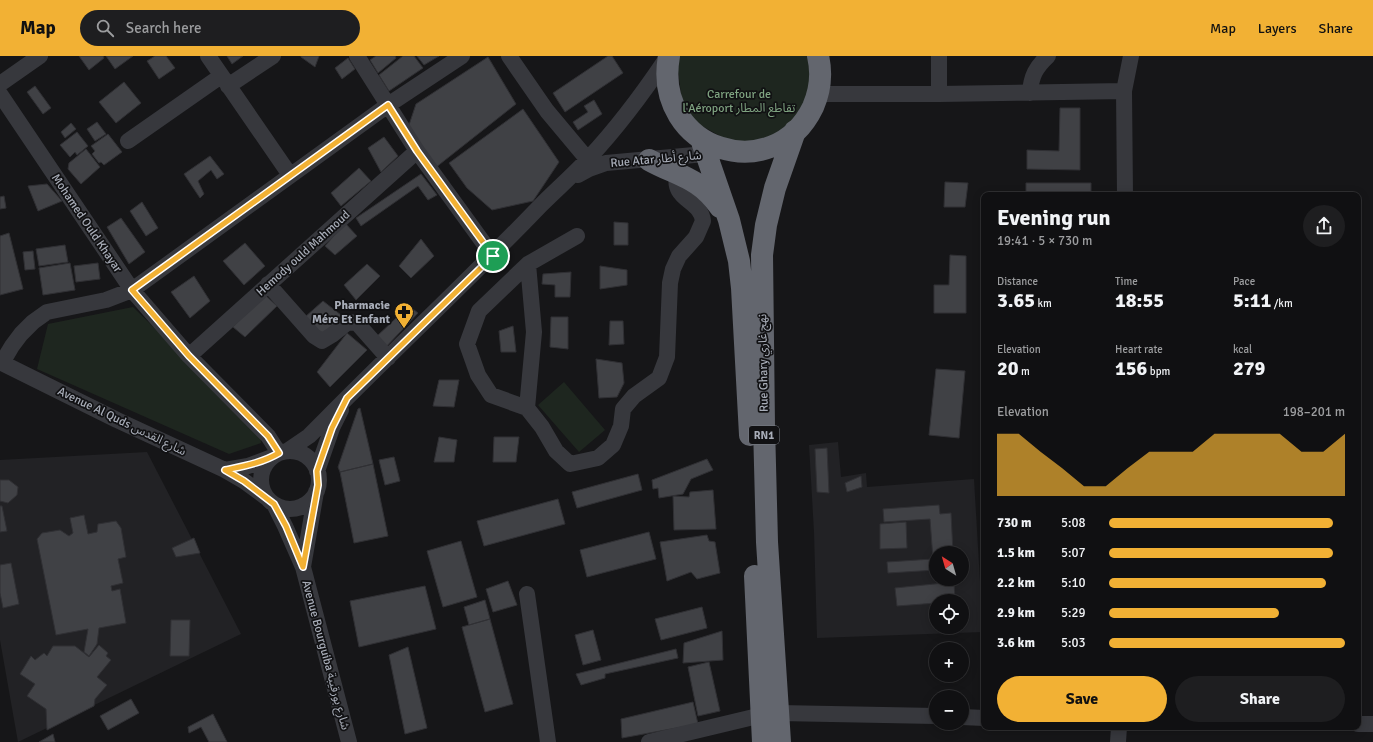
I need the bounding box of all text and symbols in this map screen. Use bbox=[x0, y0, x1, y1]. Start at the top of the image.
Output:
search box bbox=[80, 10, 360, 46]
text: Map bbox=[20, 16, 56, 40]
icon: search bbox=[94, 17, 116, 39]
text: Search here bbox=[126, 19, 201, 37]
text: Map bbox=[1210, 20, 1236, 37]
text: Layers bbox=[1258, 20, 1297, 37]
text: Share bbox=[1319, 20, 1353, 37]
park label: Carrefour de l'Aéroport تقاطع المطار bbox=[683, 87, 796, 117]
street label: Rue Atar شارع أطار bbox=[610, 148, 702, 172]
street label: Mohamed Ould Khayar bbox=[48, 171, 125, 276]
text: Evening run bbox=[997, 204, 1111, 231]
button: share bbox=[1303, 205, 1345, 247]
street label: Hemody ould Mahmoud bbox=[253, 207, 353, 299]
text: 19:41 · 5 × 730 m bbox=[997, 233, 1092, 249]
pin bbox=[476, 239, 510, 273]
icon: arrive bbox=[482, 245, 504, 267]
text: Distance bbox=[997, 275, 1038, 288]
text: Time bbox=[1115, 275, 1138, 288]
text: Pace bbox=[1233, 275, 1255, 288]
text: 3.65 bbox=[997, 288, 1035, 313]
text: 18:55 bbox=[1115, 288, 1164, 313]
text: 5:11 bbox=[1233, 288, 1271, 313]
text: km bbox=[1035, 297, 1052, 310]
text: /km bbox=[1271, 297, 1293, 310]
place label: Pharmacie Mére Et Enfant bbox=[312, 298, 390, 327]
pharmacy icon: Pharmacie Mére Et Enfant bbox=[393, 301, 415, 329]
street label: Rue Ghary نهج غاري bbox=[755, 314, 774, 412]
text: Elevation bbox=[997, 343, 1041, 356]
text: Heart rate bbox=[1115, 343, 1163, 356]
text: kcal bbox=[1233, 343, 1252, 356]
text: 20 bbox=[997, 356, 1019, 381]
text: 156 bbox=[1115, 356, 1147, 381]
text: 279 bbox=[1233, 356, 1265, 381]
text: m bbox=[1019, 365, 1030, 378]
text: bpm bbox=[1147, 365, 1170, 378]
street label: Avenue Al Quds شارع القدس bbox=[55, 384, 188, 460]
text: Elevation bbox=[997, 404, 1049, 420]
text: 198–201 m bbox=[1283, 404, 1345, 420]
road number: RN1 bbox=[749, 426, 779, 444]
text: 730 m bbox=[997, 515, 1031, 531]
text: 5:08 bbox=[1061, 515, 1086, 531]
text: 1.5 km bbox=[997, 545, 1035, 561]
text: 5:07 bbox=[1061, 545, 1086, 561]
north arrow bbox=[929, 546, 969, 586]
map controls bbox=[929, 546, 969, 730]
text: 2.2 km bbox=[997, 575, 1035, 591]
text: 5:10 bbox=[1061, 575, 1086, 591]
street label: Avenue Bourguiba شارع بورقيبة bbox=[297, 579, 353, 732]
button: locate bbox=[929, 594, 969, 634]
text: 2.9 km bbox=[997, 605, 1035, 621]
text: 5:29 bbox=[1061, 605, 1086, 621]
text: 3.6 km bbox=[997, 635, 1035, 651]
text: 5:03 bbox=[1061, 635, 1086, 651]
button: + bbox=[929, 642, 969, 682]
button: Save bbox=[997, 676, 1167, 722]
button: Share bbox=[1175, 676, 1345, 722]
button: − bbox=[929, 690, 969, 730]

